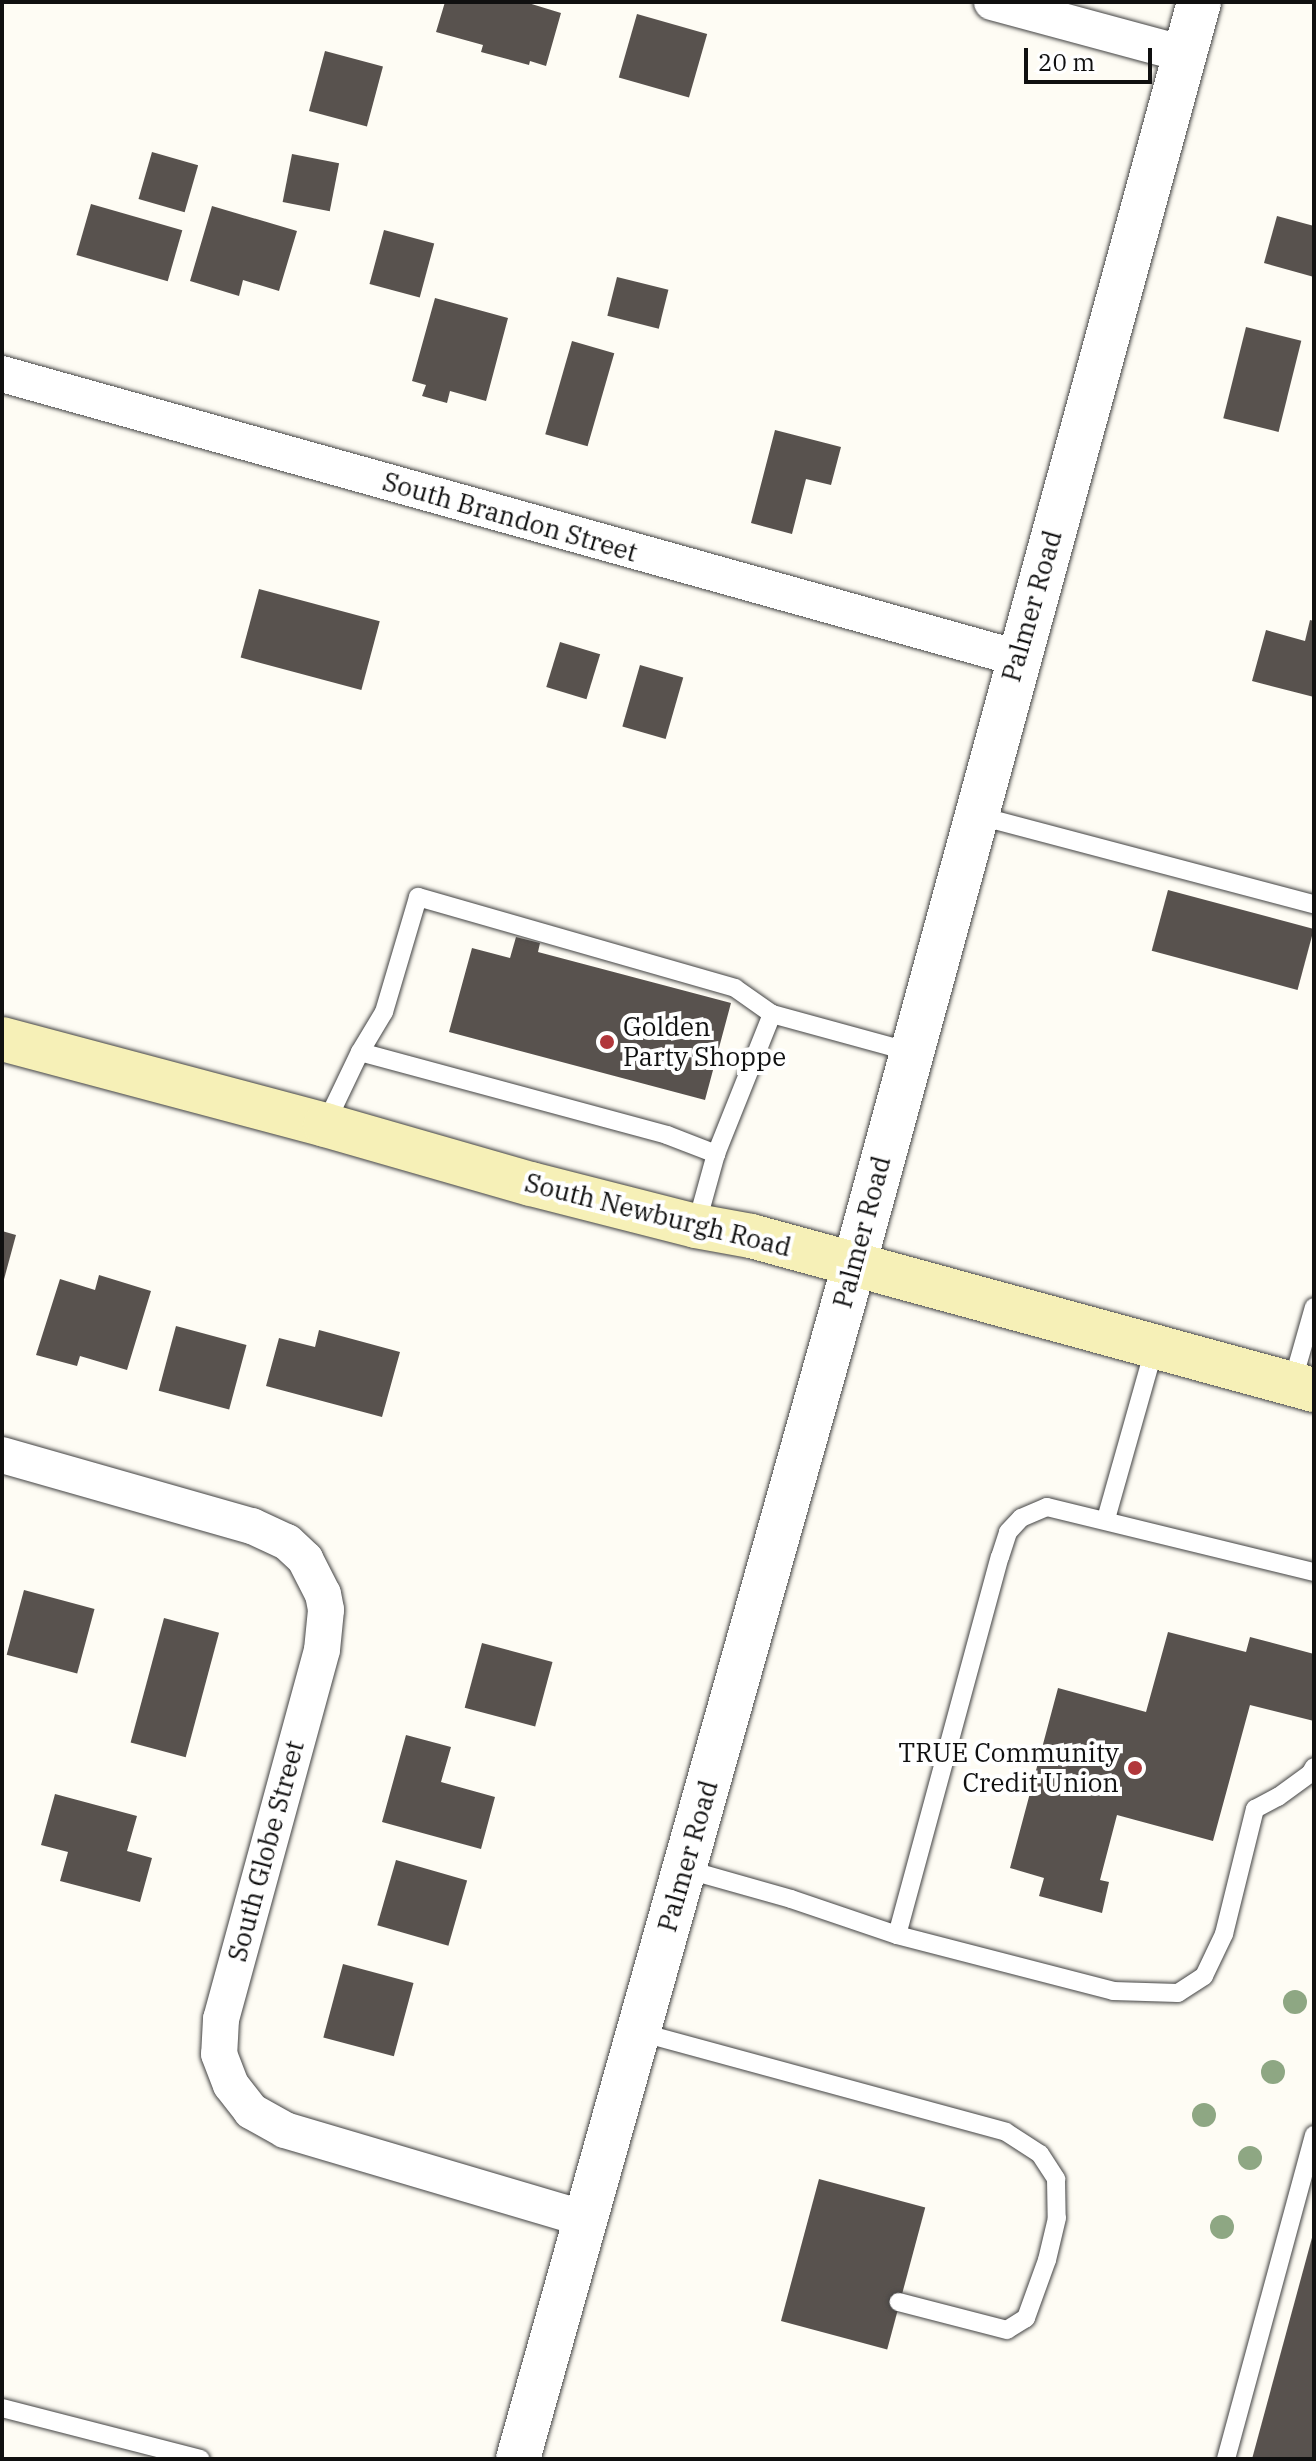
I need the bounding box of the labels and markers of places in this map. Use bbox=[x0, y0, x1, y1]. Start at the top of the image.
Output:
place label: Golden Party Shoppe bbox=[623, 1011, 786, 1072]
marker: Golden Party Shoppe bbox=[598, 1033, 616, 1051]
place label: TRUE Community Credit Union bbox=[898, 1737, 1119, 1798]
marker: TRUE Community Credit Union bbox=[1126, 1759, 1144, 1777]

